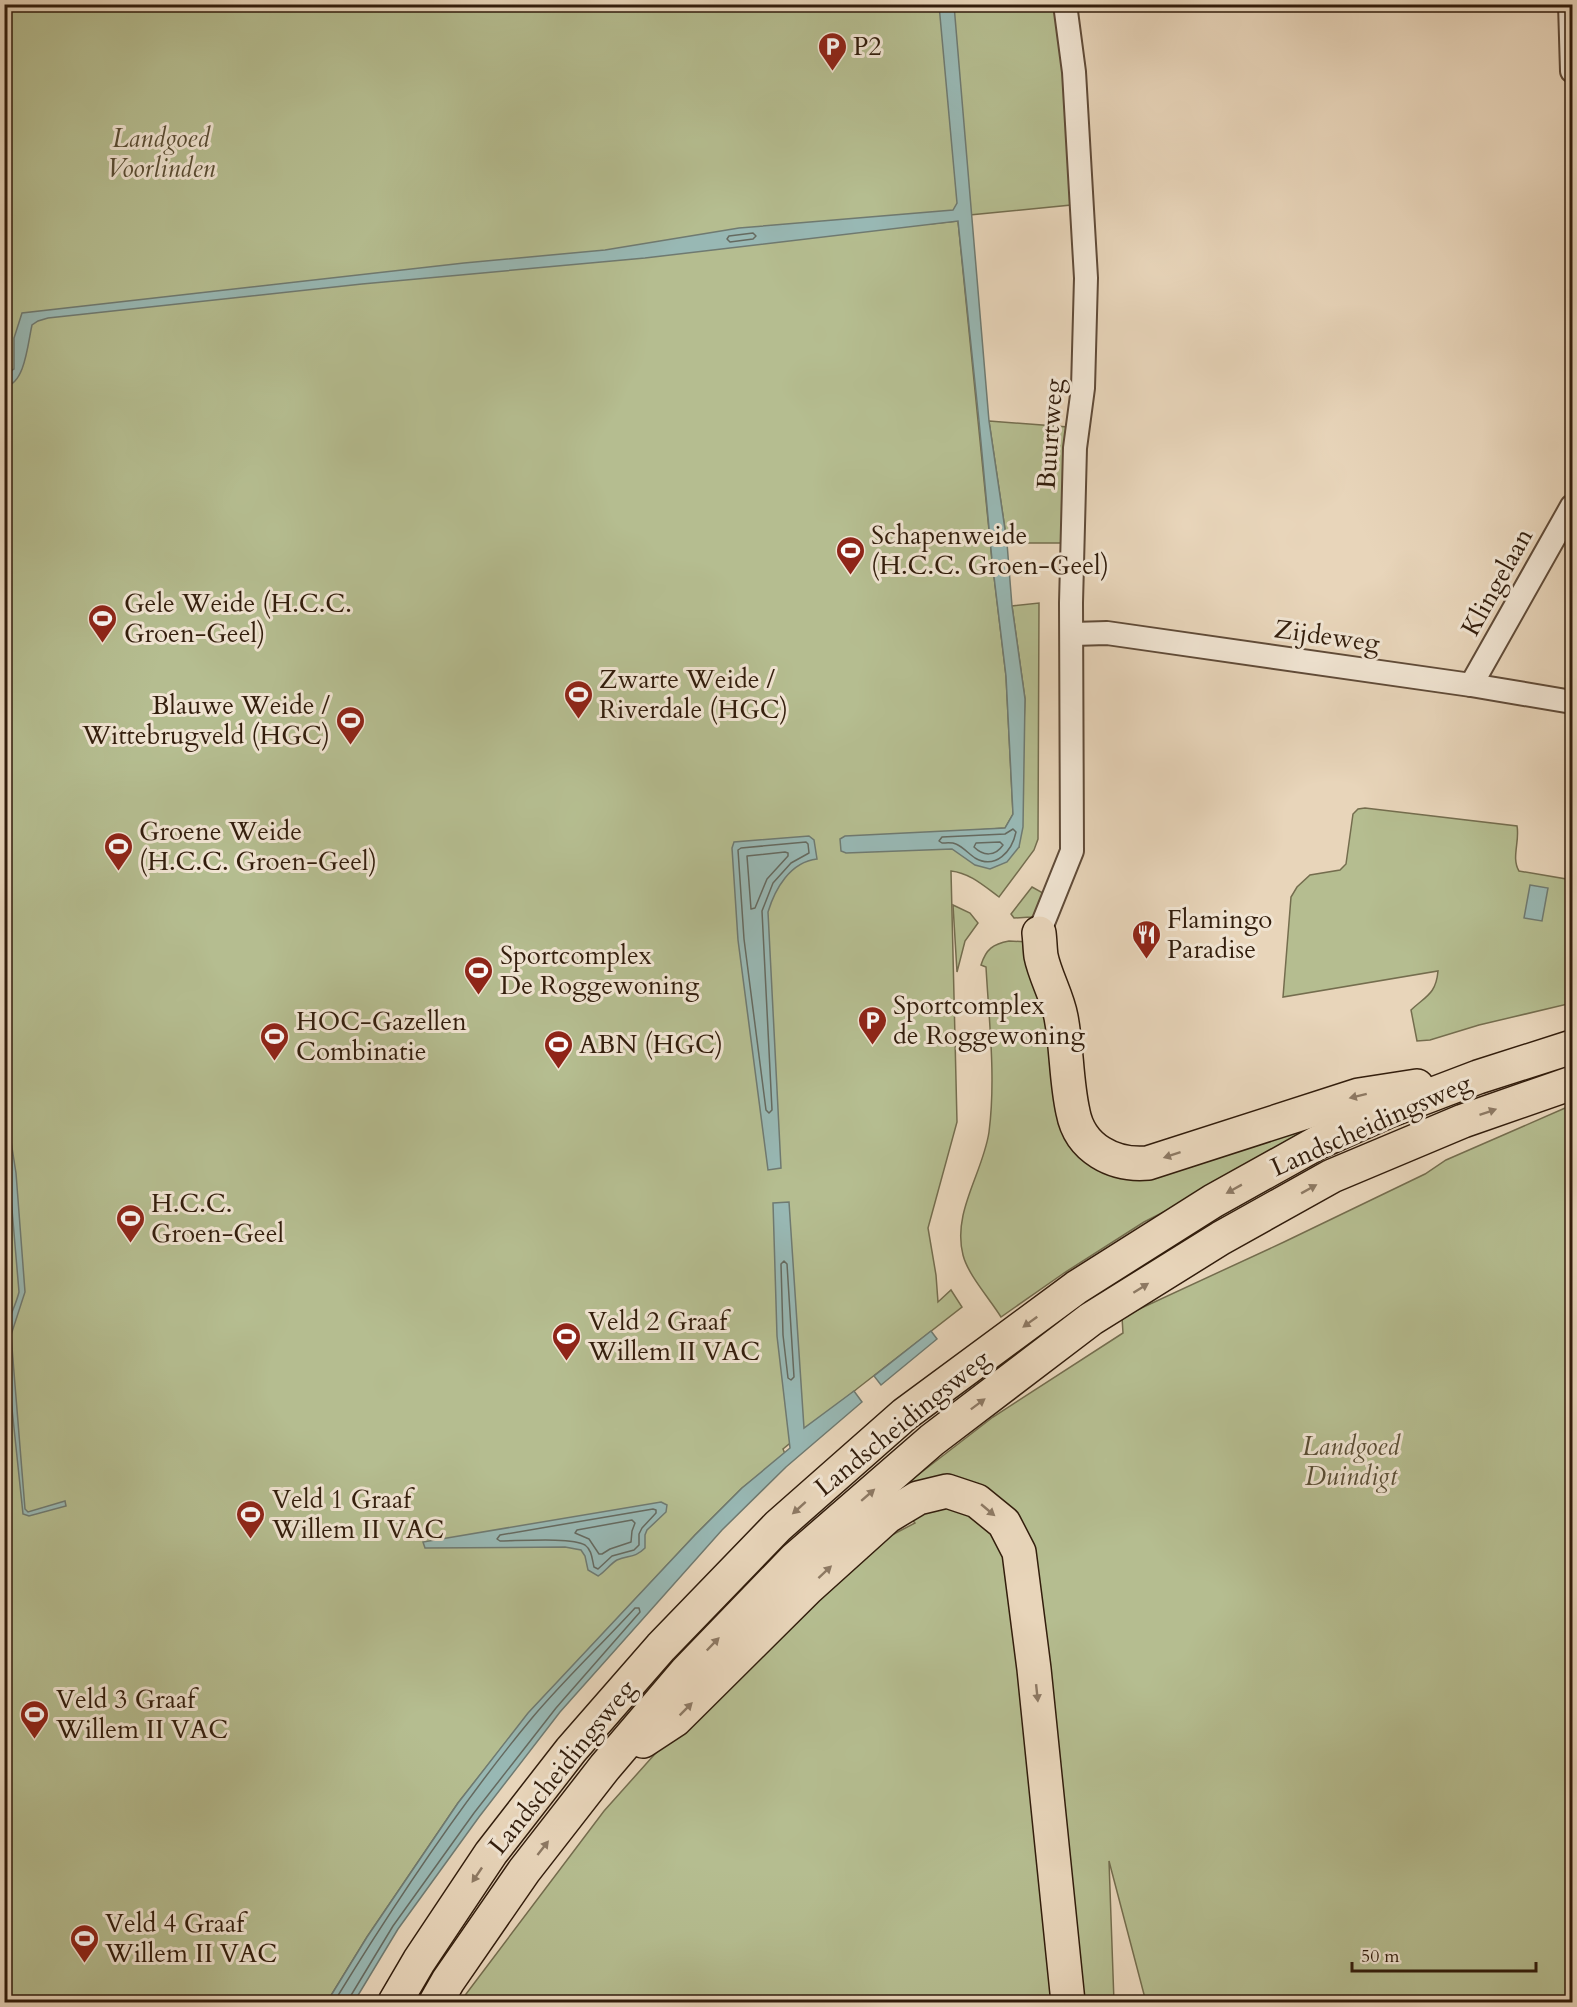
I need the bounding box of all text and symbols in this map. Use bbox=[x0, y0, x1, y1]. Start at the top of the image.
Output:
place label: P2 bbox=[853, 29, 882, 64]
parking icon: P2 bbox=[816, 30, 848, 72]
park label: Landgoed Voorlinden bbox=[107, 121, 216, 186]
street label: Buurtweg bbox=[1029, 377, 1071, 491]
place label: Schapenweide (H.C.C. Groen-Geel) bbox=[871, 518, 1109, 583]
street label: Klingelaan bbox=[1453, 522, 1541, 642]
sports icon: Schapenweide (H.C.C. Groen-Geel) bbox=[834, 534, 866, 576]
place label: Gele Weide (H.C.C. Groen-Geel) bbox=[124, 586, 352, 651]
sports icon: Gele Weide (H.C.C. Groen-Geel) bbox=[87, 602, 119, 644]
street label: Zijdeweg bbox=[1272, 611, 1382, 661]
place label: Zwarte Weide / Riverdale (HGC) bbox=[599, 662, 788, 727]
sports icon: Zwarte Weide / Riverdale (HGC) bbox=[562, 678, 594, 720]
place label: Blauwe Weide / Wittebrugveld (HGC) bbox=[81, 688, 331, 753]
sports icon: Blauwe Weide / Wittebrugveld (HGC) bbox=[335, 704, 367, 746]
place label: Groene Weide (H.C.C. Groen-Geel) bbox=[139, 814, 377, 879]
sports icon: Groene Weide (H.C.C. Groen-Geel) bbox=[102, 830, 134, 872]
place label: Flamingo Paradise bbox=[1167, 902, 1272, 967]
restaurant icon: Flamingo Paradise bbox=[1130, 918, 1162, 960]
place label: Sportcomplex De Roggewoning bbox=[500, 938, 700, 1003]
sports icon: Sportcomplex De Roggewoning bbox=[463, 954, 495, 996]
place label: Sportcomplex de Roggewoning bbox=[893, 988, 1085, 1053]
place label: HOC-Gazellen Combinatie bbox=[296, 1004, 467, 1069]
parking icon: Sportcomplex de Roggewoning bbox=[856, 1004, 888, 1046]
sports icon: HOC-Gazellen Combinatie bbox=[259, 1020, 291, 1062]
place label: ABN (HGC) bbox=[579, 1027, 723, 1062]
sports icon: ABN (HGC) bbox=[542, 1028, 574, 1070]
street label: Landscheidingsweg bbox=[1265, 1065, 1477, 1185]
one-way arrow bbox=[1349, 1092, 1367, 1102]
one-way arrow bbox=[1479, 1107, 1497, 1117]
one-way arrow bbox=[1163, 1151, 1181, 1160]
one-way arrow bbox=[1226, 1184, 1243, 1194]
one-way arrow bbox=[1301, 1184, 1318, 1194]
place label: H.C.C. Groen-Geel bbox=[151, 1186, 284, 1251]
sports icon: H.C.C. Groen-Geel bbox=[114, 1202, 146, 1244]
one-way arrow bbox=[1133, 1282, 1149, 1293]
place label: Veld 2 Graaf Willem II VAC bbox=[587, 1304, 760, 1369]
one-way arrow bbox=[1022, 1316, 1038, 1328]
sports icon: Veld 2 Graaf Willem II VAC bbox=[551, 1320, 583, 1362]
street label: Landscheidingsweg bbox=[807, 1341, 997, 1505]
one-way arrow bbox=[971, 1399, 986, 1411]
park label: Landgoed Duindigt bbox=[1302, 1429, 1401, 1494]
place label: Veld 1 Graaf Willem II VAC bbox=[271, 1482, 444, 1547]
one-way arrow bbox=[860, 1489, 875, 1502]
sports icon: Veld 1 Graaf Willem II VAC bbox=[235, 1498, 267, 1540]
one-way arrow bbox=[792, 1501, 807, 1514]
one-way arrow bbox=[980, 1504, 996, 1517]
one-way arrow bbox=[818, 1565, 833, 1579]
one-way arrow bbox=[705, 1638, 719, 1652]
street label: Landscheidingsweg bbox=[480, 1672, 644, 1862]
place label: Veld 3 Graaf Willem II VAC bbox=[55, 1682, 228, 1747]
one-way arrow bbox=[1032, 1684, 1041, 1703]
sports icon: Veld 3 Graaf Willem II VAC bbox=[19, 1698, 51, 1740]
one-way arrow bbox=[679, 1701, 693, 1716]
one-way arrow bbox=[536, 1840, 548, 1855]
one-way arrow bbox=[472, 1867, 483, 1883]
place label: Veld 4 Graaf Willem II VAC bbox=[104, 1906, 277, 1971]
sports icon: Veld 4 Graaf Willem II VAC bbox=[68, 1922, 100, 1964]
scale bar bbox=[1352, 1935, 1536, 1973]
text: 50 m bbox=[1361, 1944, 1400, 1969]

